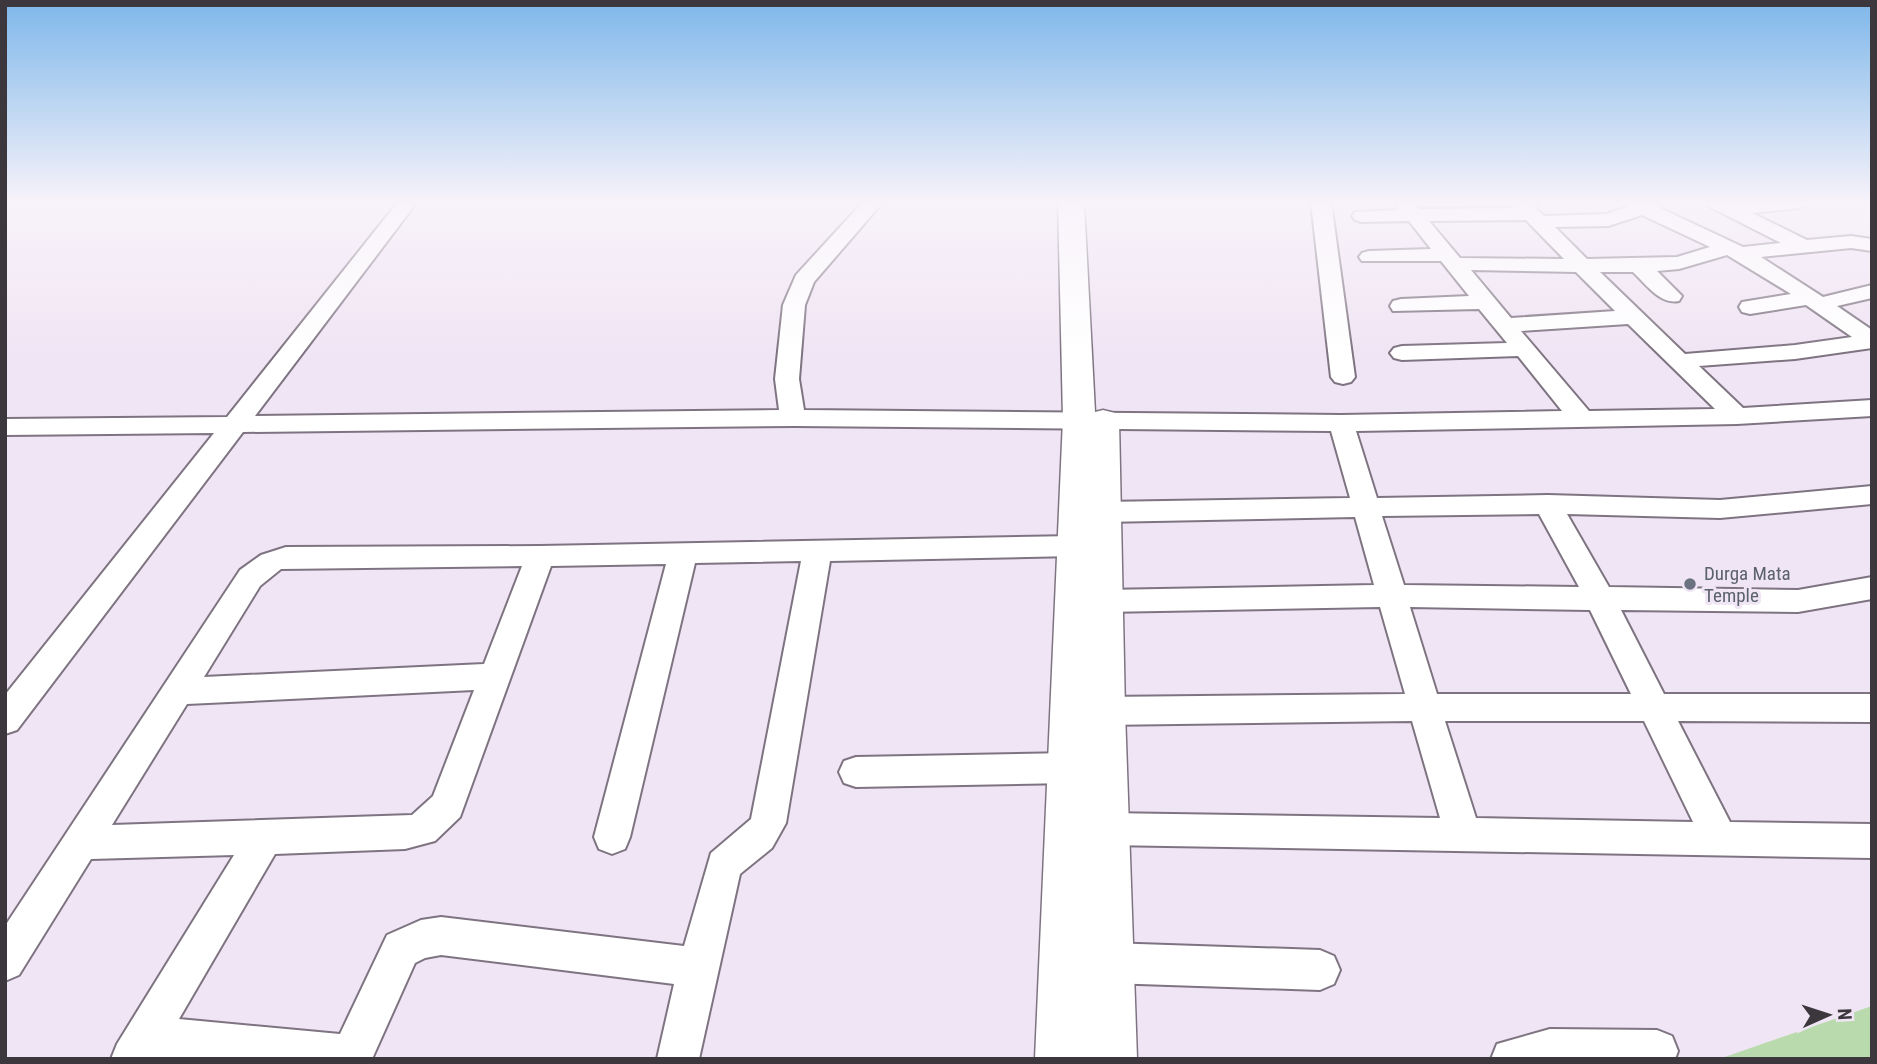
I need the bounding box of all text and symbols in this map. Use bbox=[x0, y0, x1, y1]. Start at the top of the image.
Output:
place label: Durga Mata Temple bbox=[1704, 562, 1791, 607]
marker: Durga Mata Temple bbox=[1682, 576, 1698, 592]
north arrow bbox=[1793, 980, 1863, 1050]
text: N bbox=[1833, 1008, 1856, 1021]

